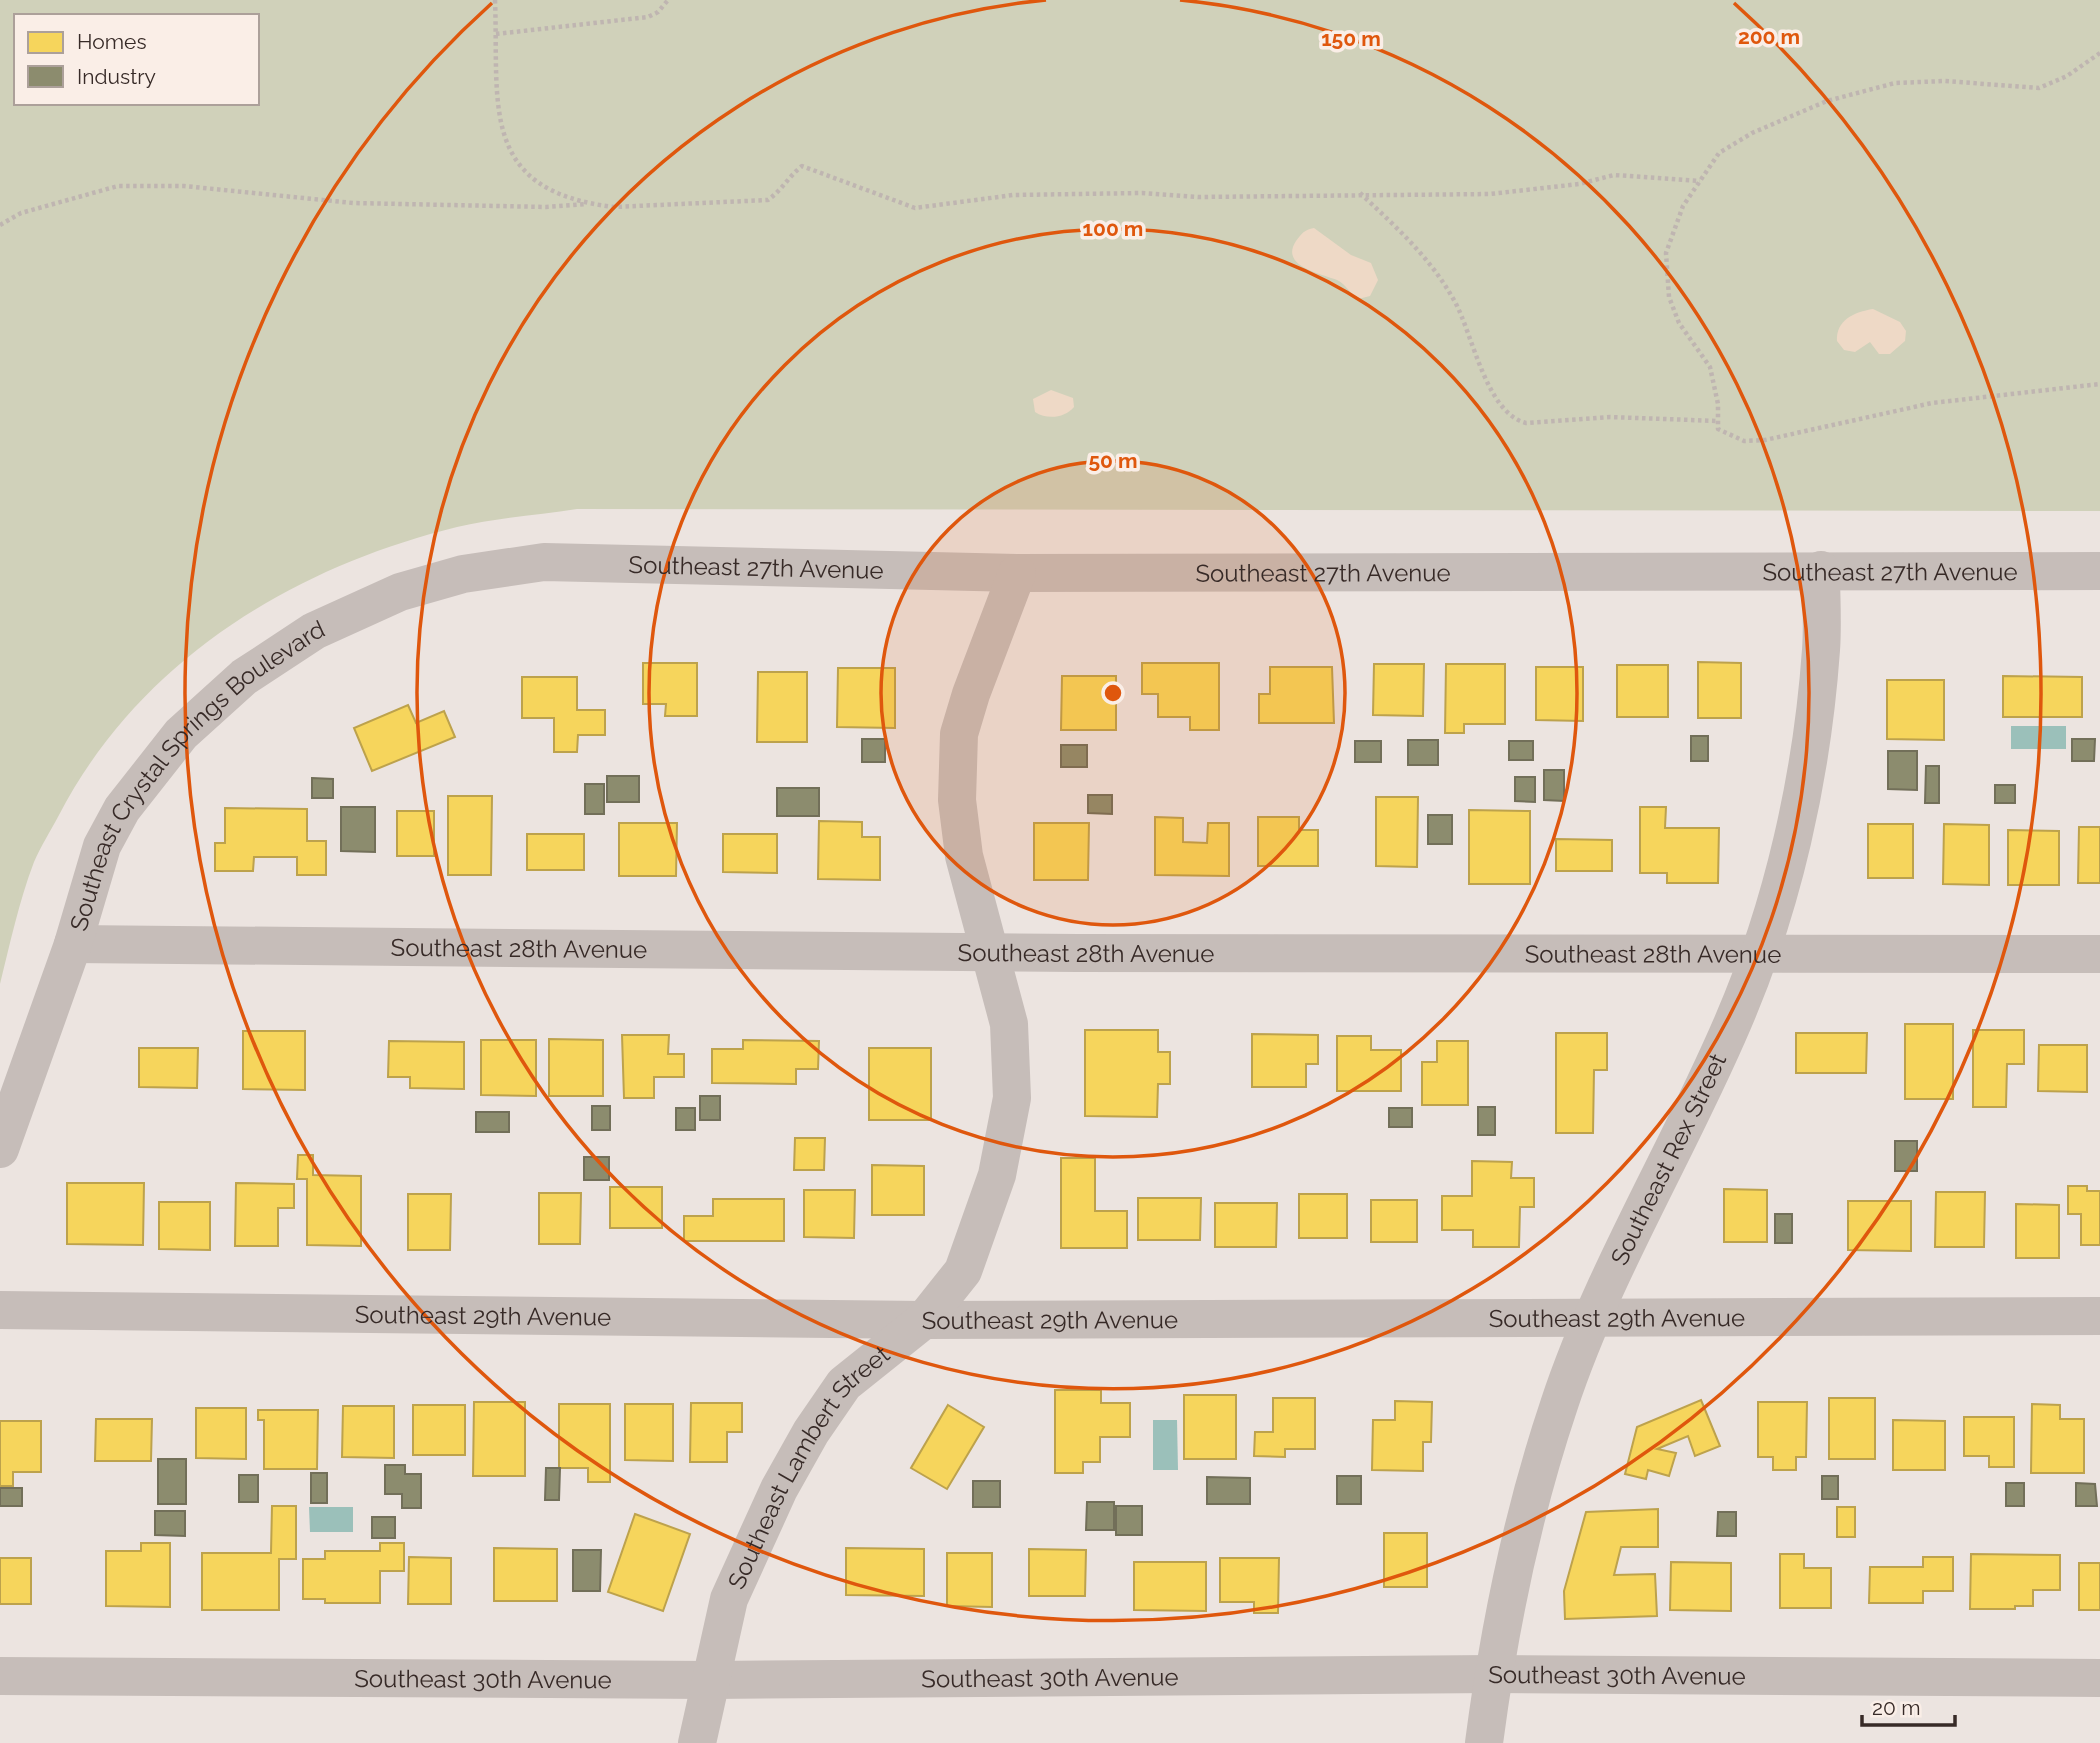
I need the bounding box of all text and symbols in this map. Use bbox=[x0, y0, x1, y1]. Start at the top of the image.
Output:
legend bbox=[14, 14, 259, 105]
text: 200 m bbox=[1738, 24, 1800, 49]
text: 150 m bbox=[1321, 26, 1381, 51]
text: Homes bbox=[77, 29, 147, 54]
text: Industry bbox=[77, 64, 156, 89]
text: 100 m bbox=[1083, 216, 1143, 241]
text: 50 m bbox=[1088, 448, 1138, 473]
street label: Southeast 27th Avenue bbox=[628, 549, 884, 584]
street label: Southeast 27th Avenue bbox=[1762, 557, 2018, 586]
street label: Southeast 27th Avenue bbox=[1195, 558, 1451, 587]
street label: Southeast Crystal Springs Boulevard bbox=[63, 614, 329, 934]
centre of rings bbox=[1101, 681, 1125, 705]
street label: Southeast 28th Avenue bbox=[391, 932, 647, 964]
street label: Southeast 28th Avenue bbox=[958, 937, 1214, 968]
street label: Southeast 28th Avenue bbox=[1525, 939, 1781, 968]
street label: Southeast Rex Street bbox=[1604, 1049, 1732, 1269]
street label: Southeast 29th Avenue bbox=[355, 1299, 611, 1331]
street label: Southeast 29th Avenue bbox=[1489, 1303, 1745, 1333]
street label: Southeast 29th Avenue bbox=[922, 1305, 1178, 1335]
street label: Southeast Lambert Street bbox=[721, 1339, 895, 1593]
street label: Southeast 30th Avenue bbox=[1488, 1659, 1746, 1690]
street label: Southeast 30th Avenue bbox=[921, 1662, 1179, 1693]
street label: Southeast 30th Avenue bbox=[354, 1663, 612, 1694]
scale bar bbox=[1862, 1684, 1955, 1728]
text: 20 m bbox=[1872, 1695, 1920, 1720]

